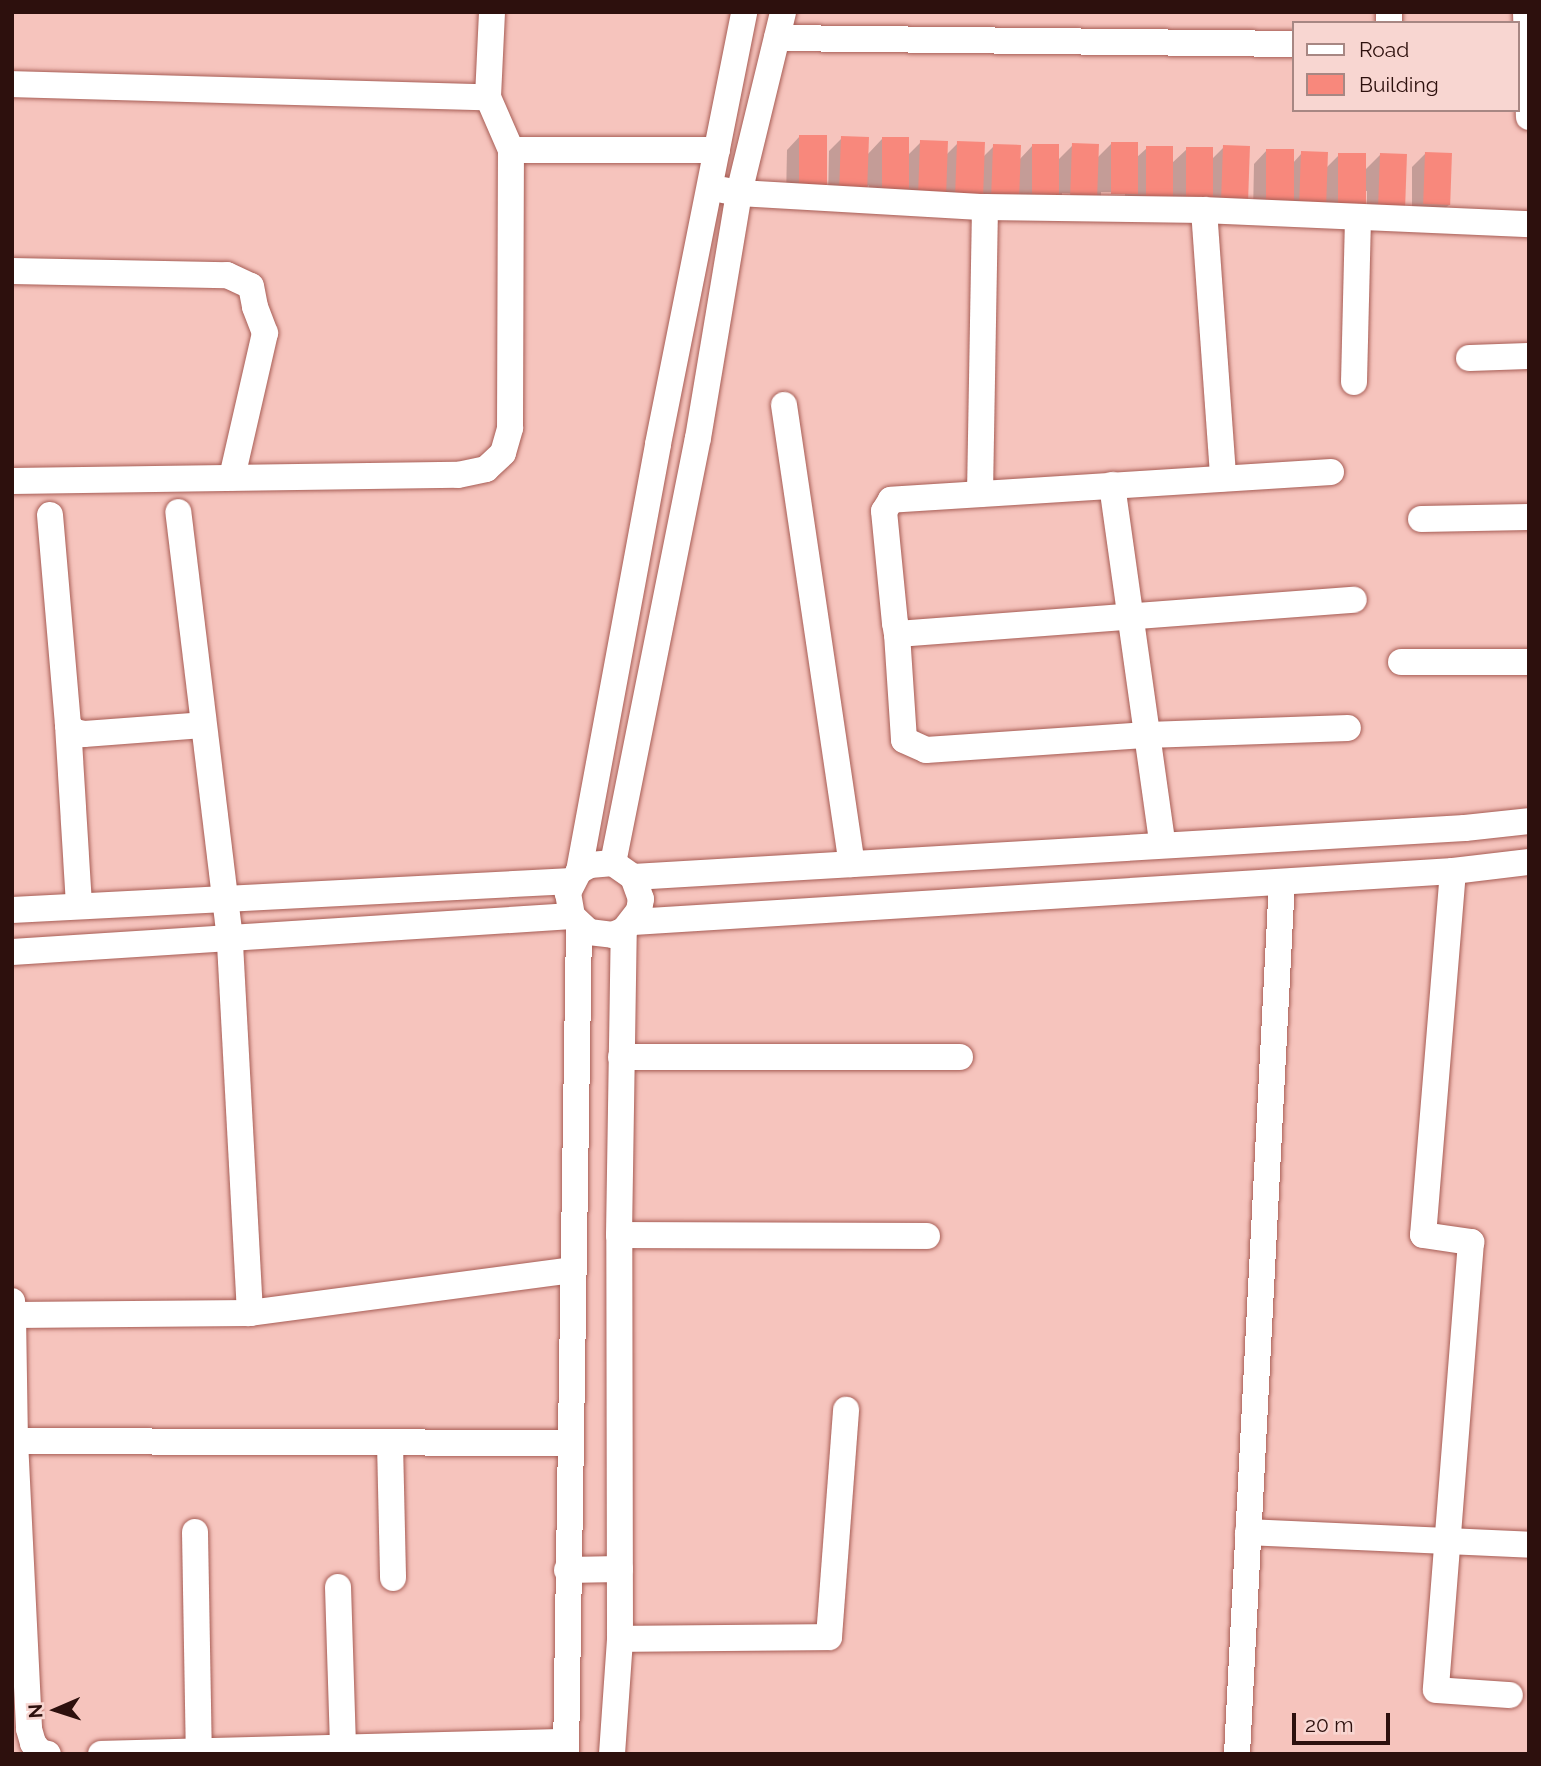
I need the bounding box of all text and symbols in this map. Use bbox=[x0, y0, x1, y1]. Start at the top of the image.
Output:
legend bbox=[1292, 21, 1520, 112]
text: Road bbox=[1359, 37, 1409, 62]
text: Building bbox=[1359, 72, 1439, 97]
north arrow bbox=[21, 1675, 91, 1745]
scale bar bbox=[1296, 1700, 1394, 1744]
text: N bbox=[24, 1703, 46, 1719]
text: 20 m bbox=[1305, 1712, 1353, 1737]

